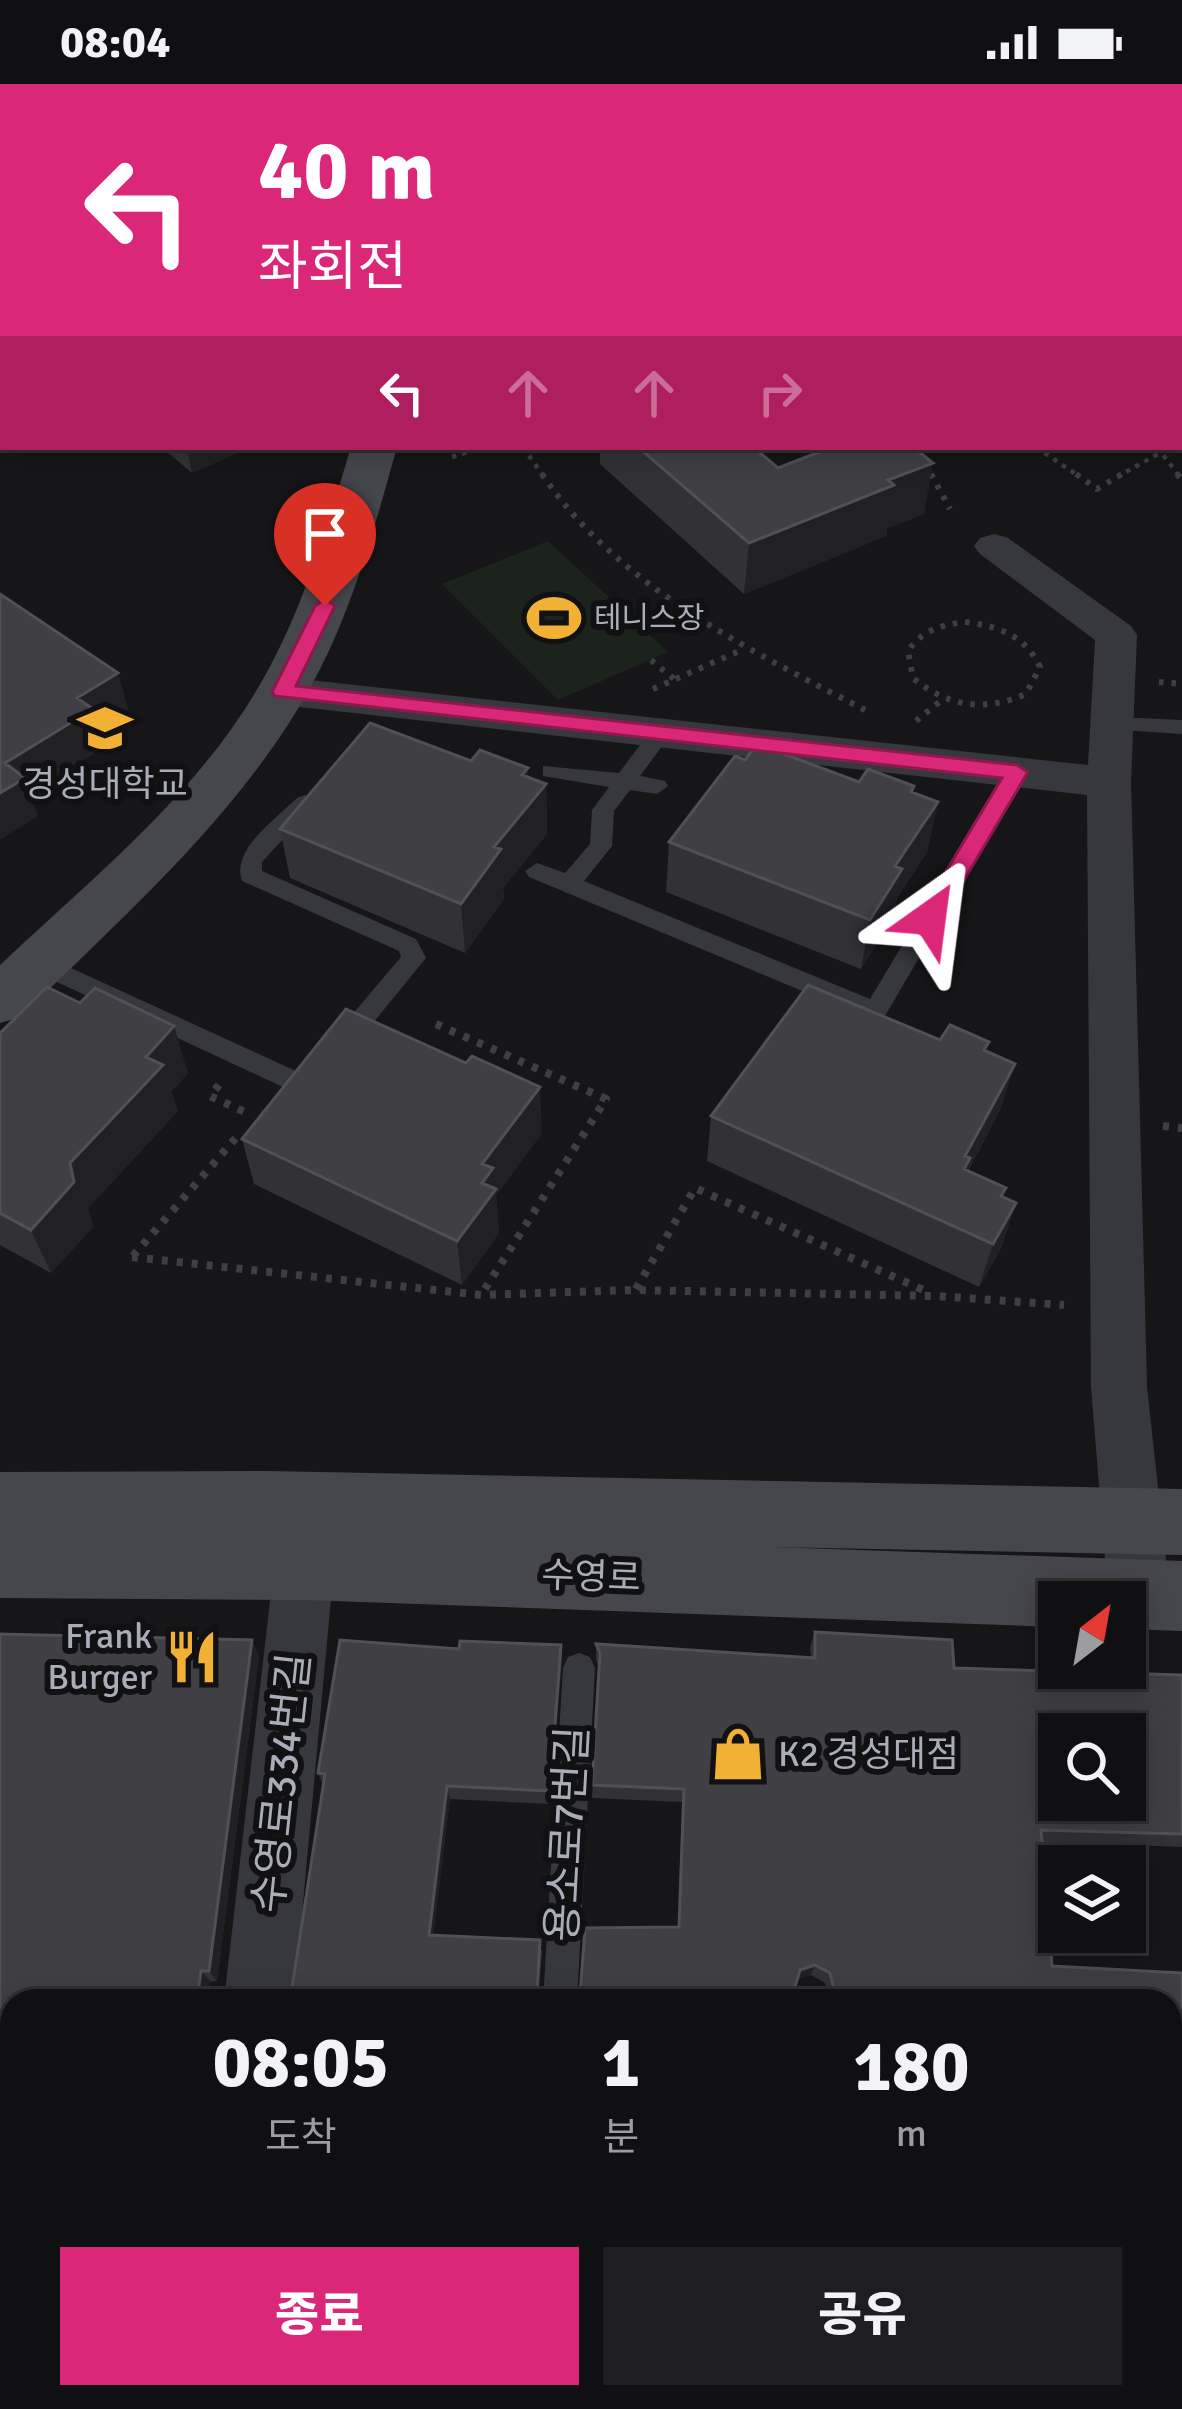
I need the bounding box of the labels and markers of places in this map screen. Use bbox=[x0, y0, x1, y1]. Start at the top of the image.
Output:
pin bbox=[274, 483, 376, 606]
sports icon: 테니스장 bbox=[525, 589, 583, 647]
place label: 테니스장 bbox=[594, 600, 704, 637]
school or university icon: 경성대학교 bbox=[76, 699, 134, 757]
place label: 경성대학교 bbox=[22, 762, 188, 807]
place label: Frank Burger bbox=[47, 1614, 153, 1700]
restaurant icon: Frank Burger bbox=[163, 1628, 221, 1686]
shop icon: K2 경성대점 bbox=[709, 1725, 767, 1783]
place label: K2 경성대점 bbox=[778, 1732, 959, 1777]

